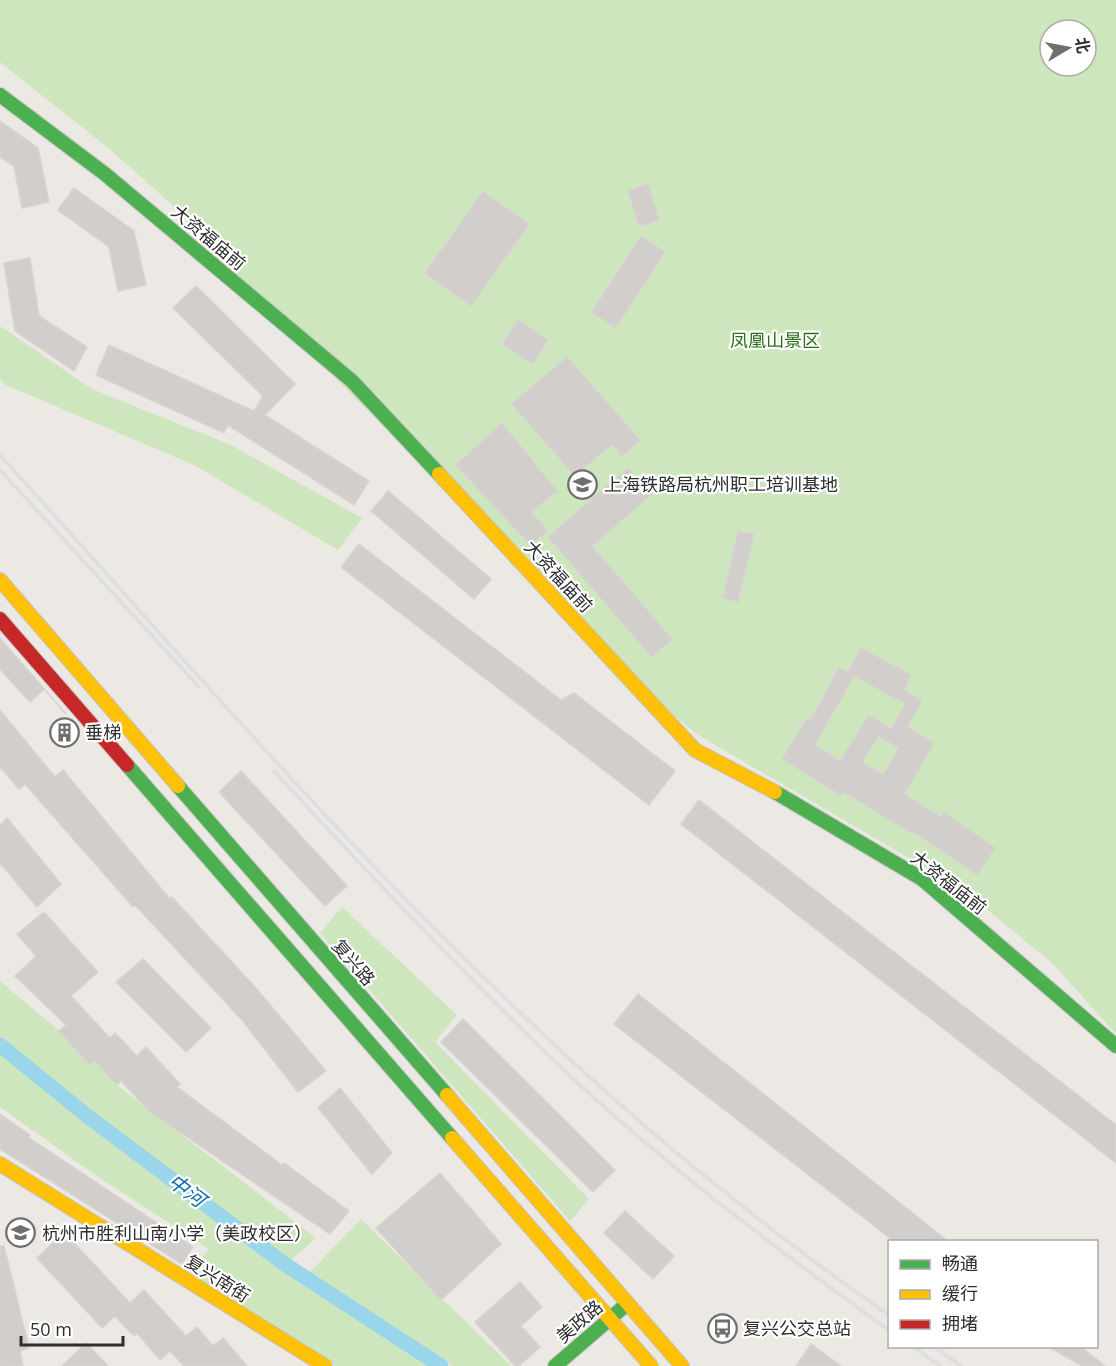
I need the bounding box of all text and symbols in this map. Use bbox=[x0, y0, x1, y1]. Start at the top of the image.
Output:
north arrow bbox=[1038, 18, 1098, 78]
text: 北 bbox=[1071, 36, 1095, 55]
street label: 大资福庙前 bbox=[167, 199, 251, 275]
park label: 凤凰山景区 bbox=[730, 328, 820, 352]
school or university icon: 上海铁路局杭州职工培训基地 bbox=[567, 468, 599, 500]
place label: 上海铁路局杭州职工培训基地 bbox=[604, 472, 838, 496]
street label: 大资福庙前 bbox=[520, 535, 598, 617]
building icon: 垂梯 bbox=[48, 716, 80, 748]
place label: 垂梯 bbox=[85, 720, 121, 744]
street label: 大资福庙前 bbox=[906, 845, 992, 919]
street label: 复兴路 bbox=[327, 934, 381, 990]
water label: 中河 bbox=[163, 1167, 214, 1215]
school or university icon: 杭州市胜利山南小学（美政校区） bbox=[5, 1217, 37, 1249]
place label: 杭州市胜利山南小学（美政校区） bbox=[42, 1221, 312, 1245]
legend bbox=[888, 1240, 1098, 1348]
street label: 复兴南街 bbox=[181, 1249, 255, 1307]
text: 畅通 bbox=[942, 1251, 978, 1275]
text: 缓行 bbox=[942, 1281, 978, 1305]
street label: 美政路 bbox=[551, 1294, 607, 1348]
scale bar bbox=[21, 1309, 123, 1347]
text: 拥堵 bbox=[942, 1311, 978, 1335]
bus stop icon: 复兴公交总站 bbox=[706, 1312, 738, 1344]
place label: 复兴公交总站 bbox=[743, 1316, 851, 1340]
text: 50 m bbox=[30, 1317, 72, 1341]

